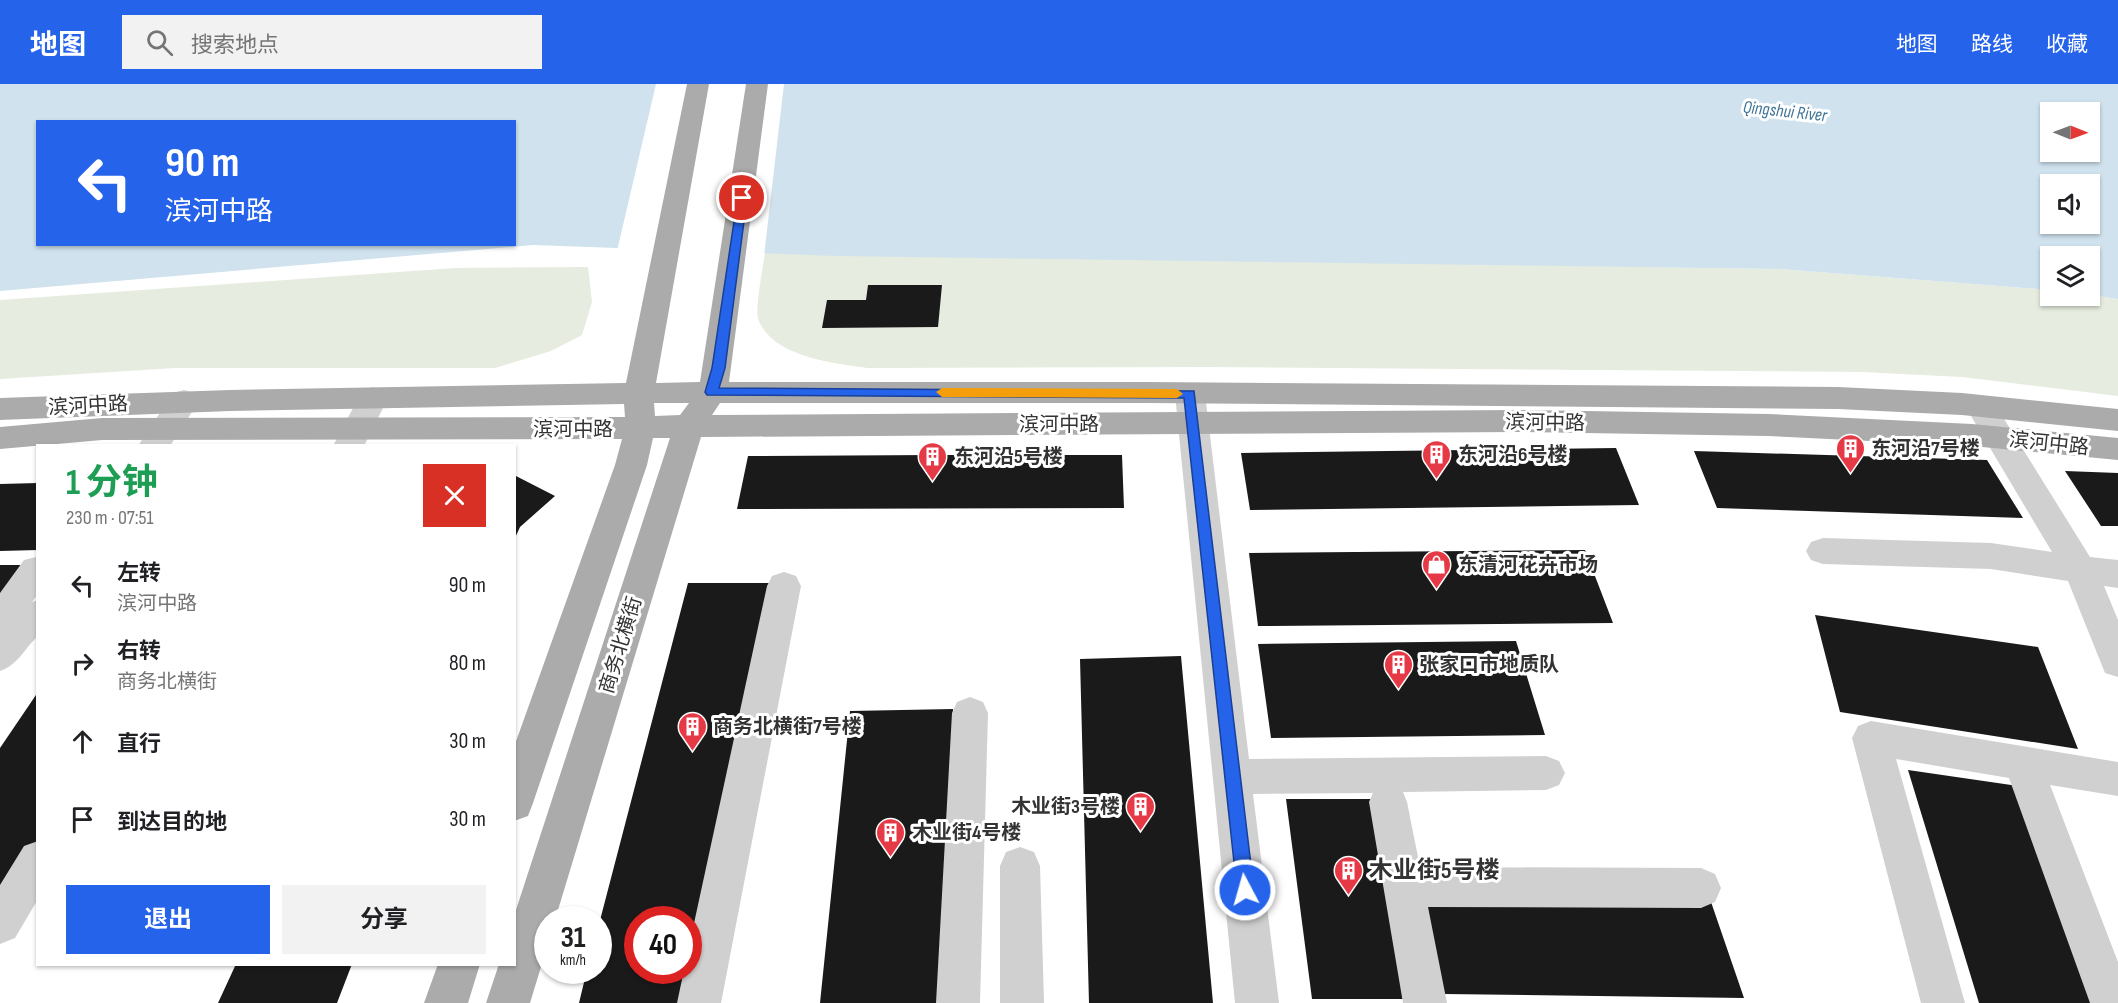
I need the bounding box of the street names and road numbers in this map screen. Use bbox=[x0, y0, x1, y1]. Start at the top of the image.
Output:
street label: 滨河中路 bbox=[47, 392, 129, 420]
street label: 滨河中路 bbox=[1505, 410, 1585, 436]
street label: 滨河中路 bbox=[1019, 413, 1099, 437]
street label: 滨河中路 bbox=[533, 418, 613, 442]
street label: 滨河中路 bbox=[2008, 428, 2090, 460]
street label: 商务北横街 bbox=[595, 594, 647, 697]

